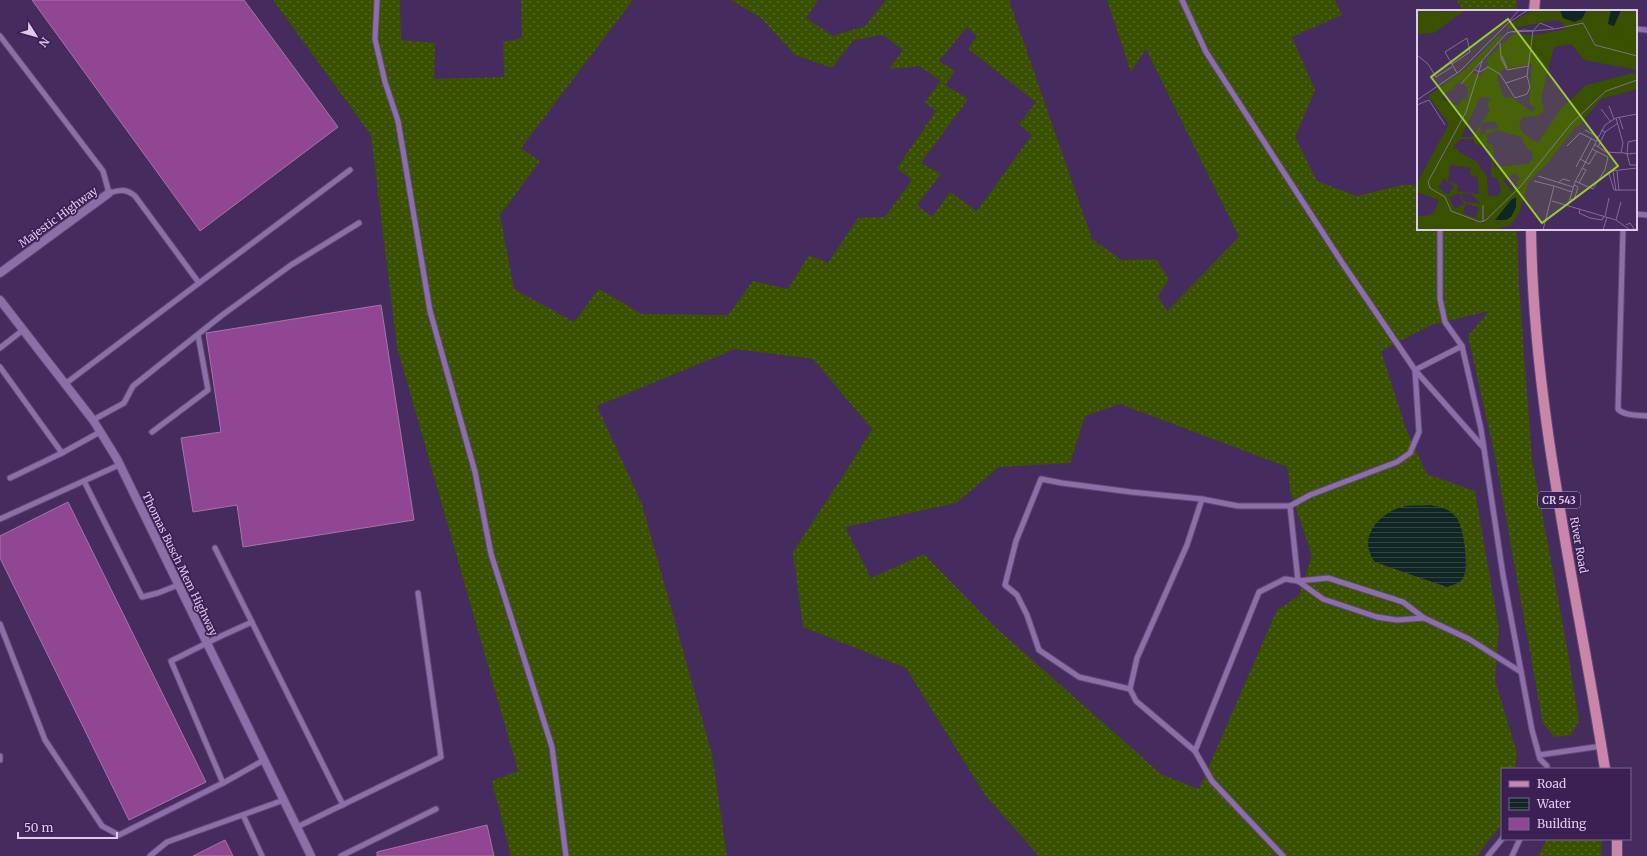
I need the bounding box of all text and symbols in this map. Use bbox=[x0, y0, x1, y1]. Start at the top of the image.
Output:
inset map bbox=[1417, 10, 1637, 230]
north arrow bbox=[16, 16, 56, 56]
text: N bbox=[36, 34, 52, 50]
street label: Majestic Highway bbox=[16, 183, 101, 250]
street label: Thomas Busch Mem Highway bbox=[139, 490, 221, 639]
road number: CR 543 bbox=[1538, 492, 1580, 508]
street label: River Road bbox=[1567, 516, 1591, 575]
legend bbox=[1501, 768, 1631, 840]
text: Road bbox=[1537, 776, 1566, 791]
text: Water bbox=[1536, 796, 1572, 811]
scale bar bbox=[18, 814, 117, 840]
text: Building bbox=[1537, 816, 1587, 831]
text: 50 m bbox=[24, 820, 53, 835]

